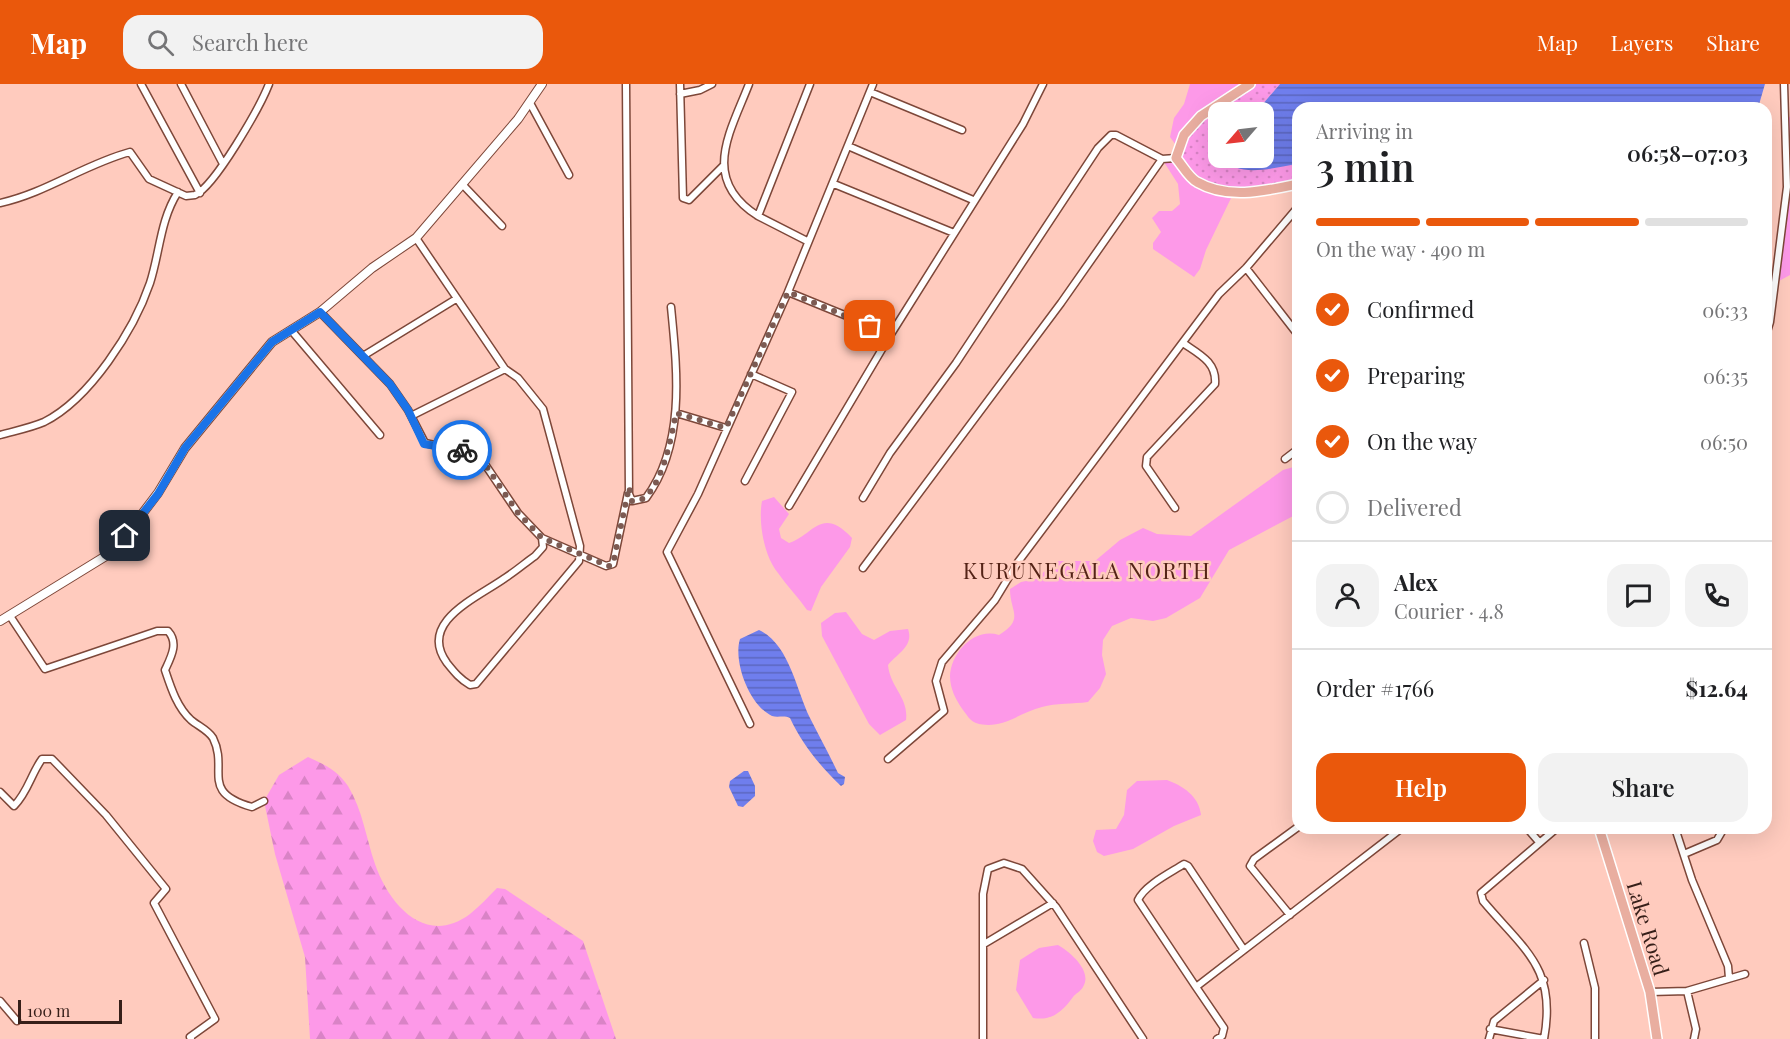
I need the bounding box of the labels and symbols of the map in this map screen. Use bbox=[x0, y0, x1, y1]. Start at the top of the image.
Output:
north arrow bbox=[1208, 102, 1274, 168]
pin bbox=[844, 300, 895, 351]
courier bbox=[432, 420, 492, 480]
pin bbox=[99, 510, 150, 561]
district label: KURUNEGALA NORTH bbox=[963, 555, 1211, 585]
street label: Lake Road bbox=[1621, 877, 1677, 979]
scale bar bbox=[18, 997, 122, 1024]

